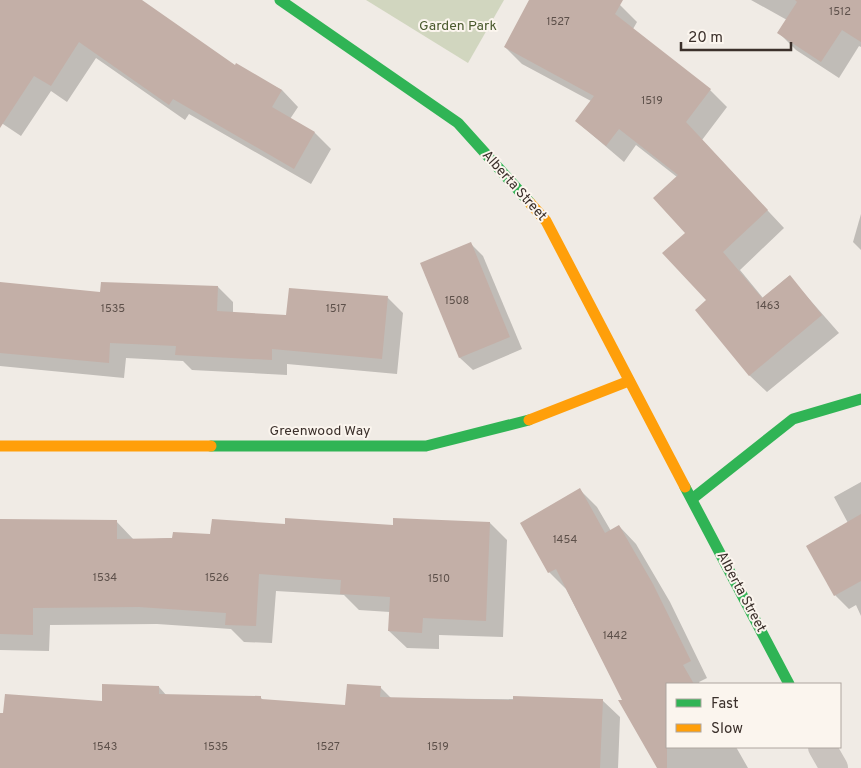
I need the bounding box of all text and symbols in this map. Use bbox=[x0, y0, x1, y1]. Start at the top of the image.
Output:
house number: 1512 bbox=[829, 5, 851, 19]
house number: 1527 bbox=[546, 15, 570, 29]
park label: Garden Park bbox=[419, 18, 497, 35]
scale bar bbox=[681, 20, 791, 52]
text: 20 m bbox=[688, 29, 723, 48]
house number: 1519 bbox=[641, 94, 663, 108]
street label: Alberta Street bbox=[478, 147, 550, 225]
house number: 1508 bbox=[445, 294, 469, 308]
house number: 1463 bbox=[756, 299, 780, 313]
house number: 1535 bbox=[101, 302, 125, 316]
house number: 1517 bbox=[326, 302, 347, 316]
street label: Greenwood Way bbox=[270, 423, 370, 440]
house number: 1454 bbox=[553, 533, 577, 547]
street label: Alberta Street bbox=[713, 549, 769, 635]
house number: 1534 bbox=[93, 571, 117, 585]
house number: 1526 bbox=[205, 571, 229, 585]
house number: 1510 bbox=[428, 572, 450, 586]
house number: 1442 bbox=[603, 629, 627, 643]
legend bbox=[666, 683, 841, 748]
text: Fast bbox=[711, 695, 739, 714]
text: Slow bbox=[711, 720, 743, 739]
house number: 1543 bbox=[93, 740, 117, 754]
house number: 1535 bbox=[204, 740, 228, 754]
house number: 1527 bbox=[316, 740, 340, 754]
house number: 1519 bbox=[427, 740, 449, 754]

